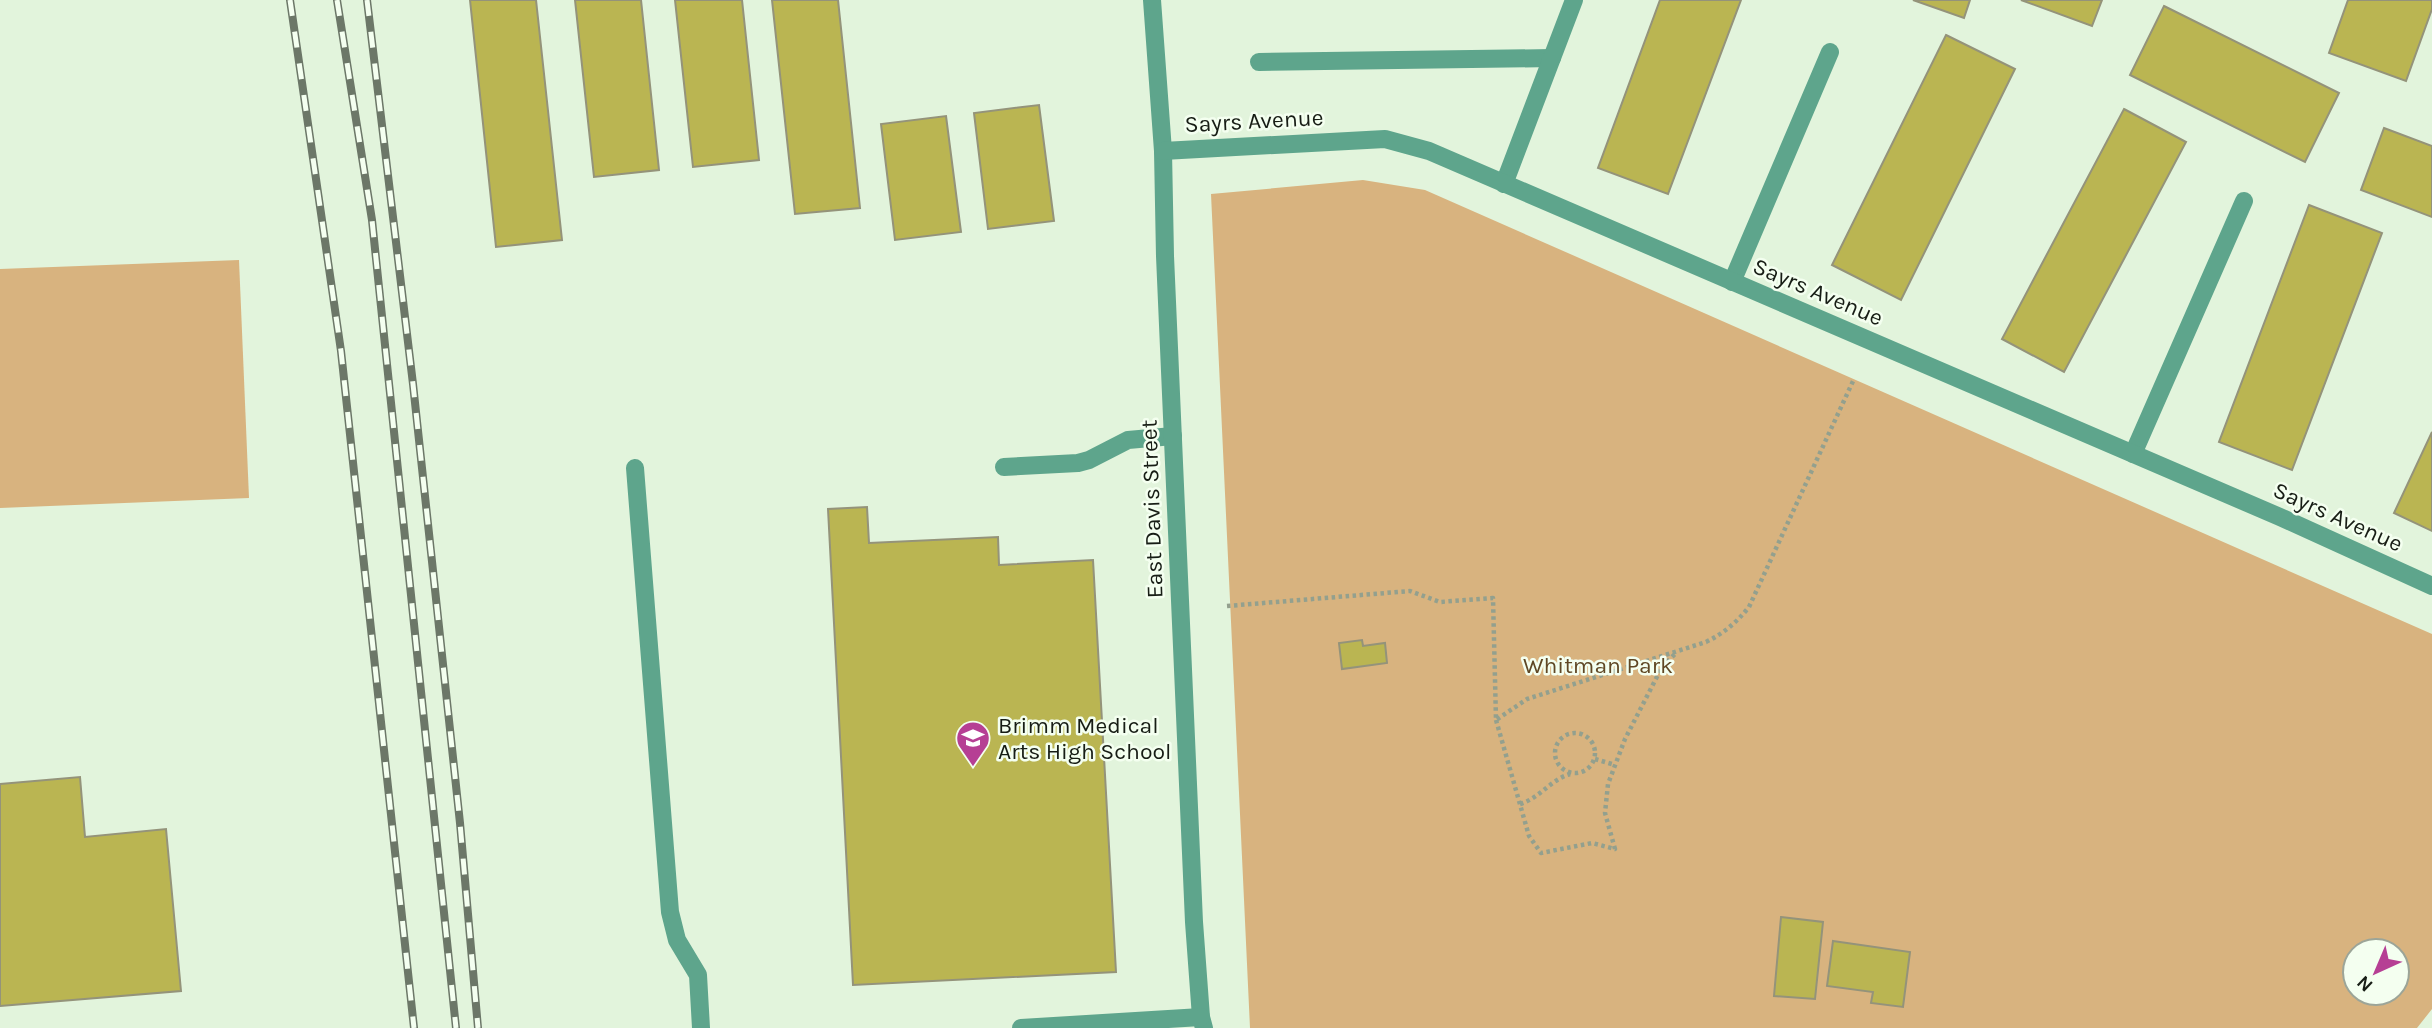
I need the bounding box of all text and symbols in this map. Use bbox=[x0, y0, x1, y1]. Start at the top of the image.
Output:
street label: Sayrs Avenue bbox=[1184, 104, 1324, 138]
street label: Sayrs Avenue bbox=[1749, 252, 1887, 332]
street label: East Davis Street bbox=[1135, 419, 1169, 599]
street label: Sayrs Avenue bbox=[2269, 476, 2407, 558]
park label: Whitman Park bbox=[1523, 652, 1673, 679]
place label: Brimm Medical Arts High School bbox=[998, 712, 1172, 765]
school or university icon: Brimm Medical Arts High School bbox=[954, 719, 992, 768]
north arrow bbox=[2341, 937, 2411, 1007]
text: N bbox=[2352, 971, 2377, 996]

